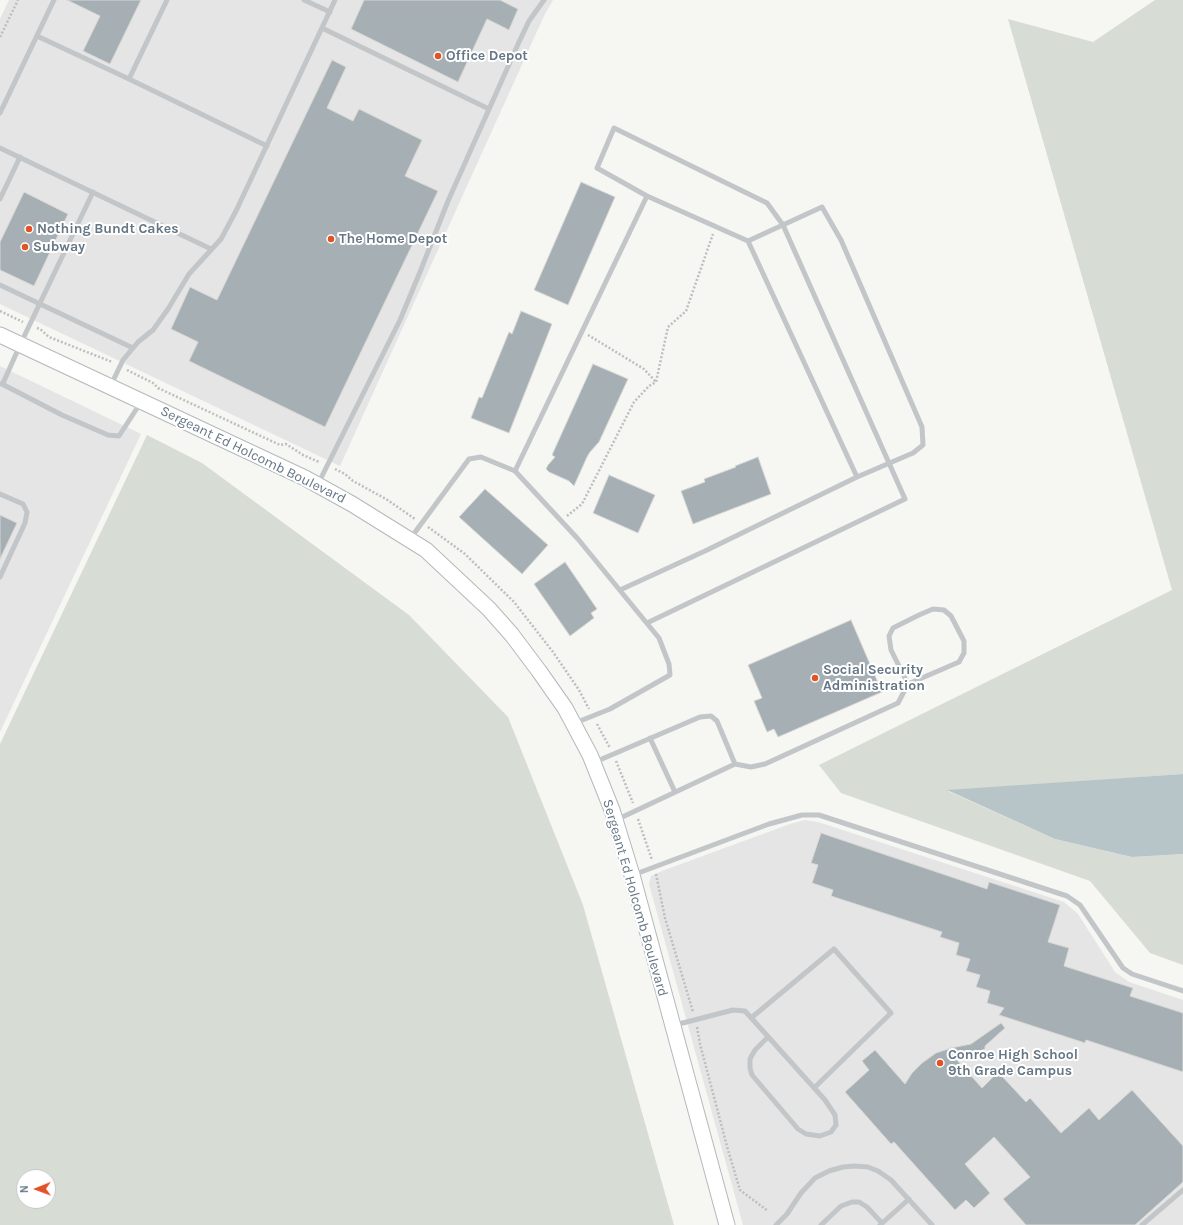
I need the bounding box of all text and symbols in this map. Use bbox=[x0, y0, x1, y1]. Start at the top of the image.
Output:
place label: Office Depot bbox=[446, 48, 528, 64]
marker: Office Depot bbox=[433, 51, 443, 61]
place label: Nothing Bundt Cakes bbox=[37, 221, 179, 237]
marker: Nothing Bundt Cakes bbox=[24, 224, 34, 234]
place label: The Home Depot bbox=[339, 231, 447, 247]
marker: The Home Depot bbox=[326, 234, 336, 244]
place label: Subway bbox=[33, 239, 85, 255]
marker: Subway bbox=[20, 242, 30, 252]
street label: Sergeant Ed Holcomb Boulevard bbox=[157, 403, 349, 507]
place label: Social Security Administration bbox=[823, 662, 925, 694]
marker: Social Security Administration bbox=[810, 673, 820, 683]
street label: Sergeant Ed Holcomb Boulevard bbox=[599, 797, 671, 999]
place label: Conroe High School 9th Grade Campus bbox=[948, 1047, 1078, 1080]
marker: Conroe High School 9th Grade Campus bbox=[935, 1058, 945, 1068]
north arrow bbox=[16, 1169, 56, 1209]
text: N bbox=[18, 1185, 31, 1193]

